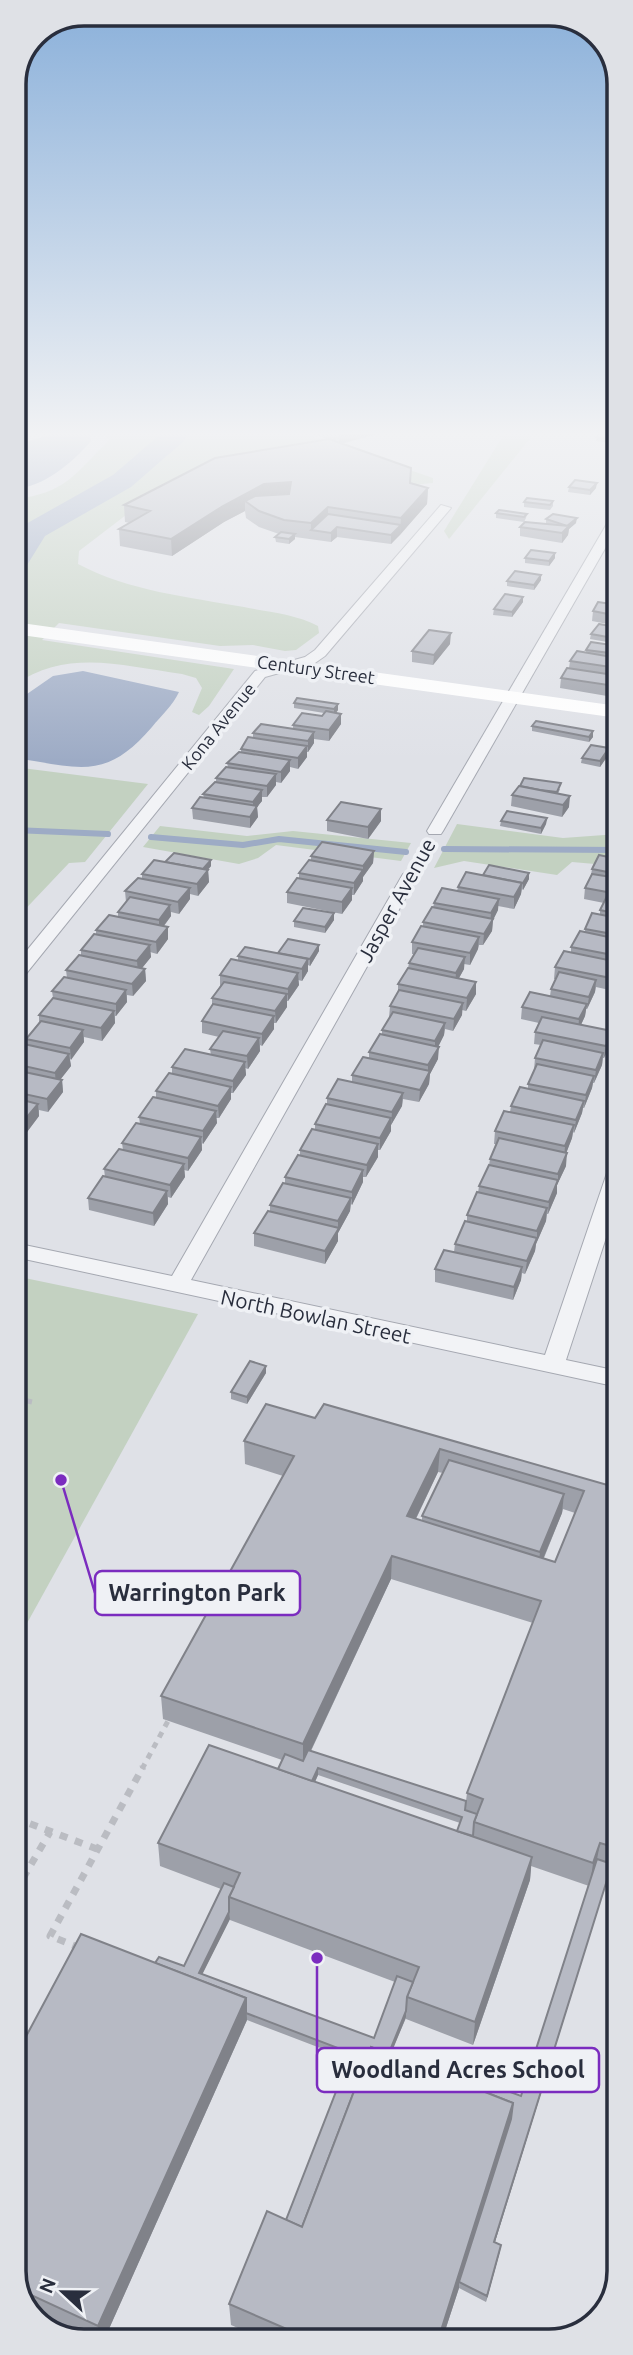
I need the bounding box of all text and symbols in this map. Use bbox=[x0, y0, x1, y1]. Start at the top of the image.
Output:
street label: Century Street bbox=[256, 651, 376, 687]
street label: Kona Avenue bbox=[177, 679, 259, 773]
street label: Jasper Avenue bbox=[352, 834, 440, 966]
street label: North Bowlan Street bbox=[219, 1284, 413, 1348]
callout: Warrington Park bbox=[95, 1571, 300, 1615]
text: Warrington Park bbox=[108, 1580, 286, 1605]
callout: Woodland Acres School bbox=[317, 2048, 599, 2092]
text: Woodland Acres School bbox=[331, 2057, 585, 2082]
north arrow bbox=[28, 2257, 98, 2327]
text: N bbox=[34, 2275, 60, 2296]

